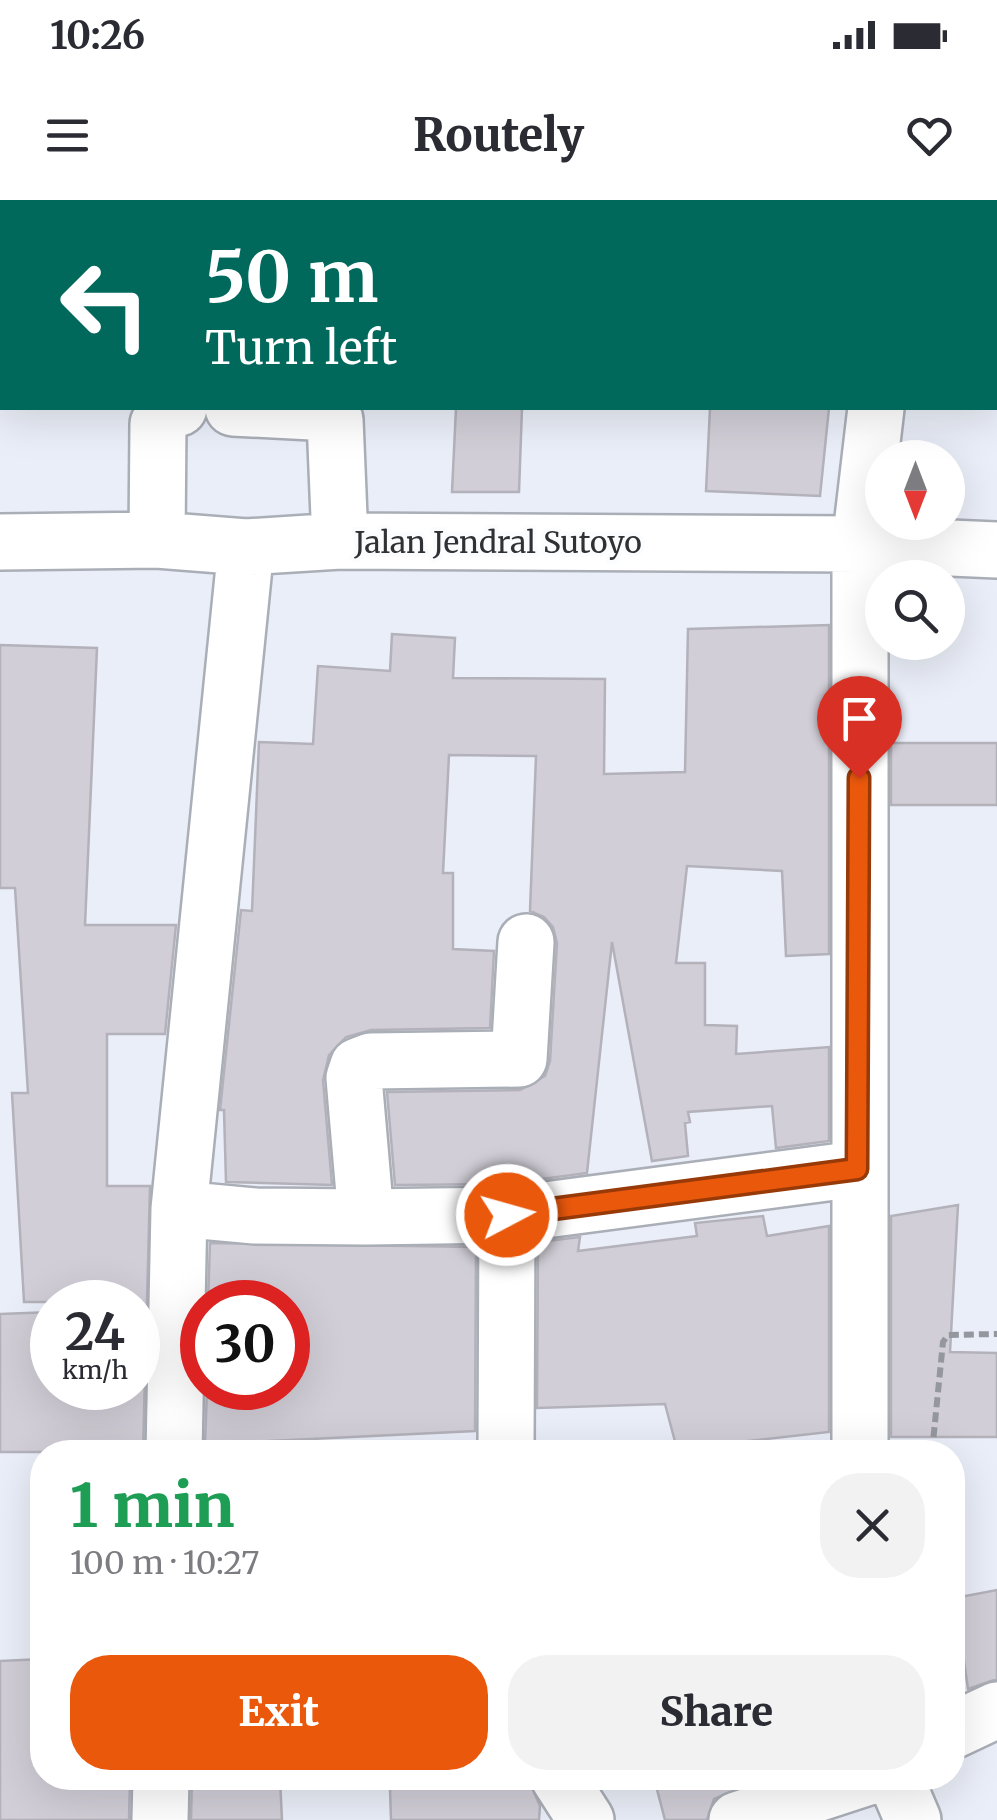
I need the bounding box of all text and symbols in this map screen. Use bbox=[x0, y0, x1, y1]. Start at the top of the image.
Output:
text: 10:26 bbox=[50, 12, 145, 59]
text: Routely bbox=[413, 107, 584, 163]
icon: menu bbox=[40, 108, 95, 163]
icon: heart bbox=[902, 108, 957, 163]
text: 50 m bbox=[205, 233, 378, 321]
icon: left bbox=[40, 240, 170, 370]
text: Turn left bbox=[205, 320, 397, 376]
north arrow bbox=[865, 440, 965, 540]
map controls bbox=[865, 440, 965, 660]
street label: Jalan Jendral Sutoyo bbox=[353, 523, 642, 561]
button: search bbox=[865, 560, 965, 660]
pin bbox=[817, 676, 902, 779]
icon: arrive bbox=[832, 691, 887, 746]
position arrow bbox=[455, 1163, 559, 1267]
speed limit sign: 30 bbox=[180, 1280, 310, 1410]
text: 24 bbox=[65, 1301, 125, 1364]
text: km/h bbox=[62, 1354, 128, 1386]
text: 1 min bbox=[70, 1468, 234, 1543]
button: close bbox=[820, 1473, 925, 1578]
text: 100 m · 10:27 bbox=[70, 1543, 259, 1583]
button: Exit bbox=[70, 1655, 488, 1770]
button: Share bbox=[508, 1655, 925, 1770]

